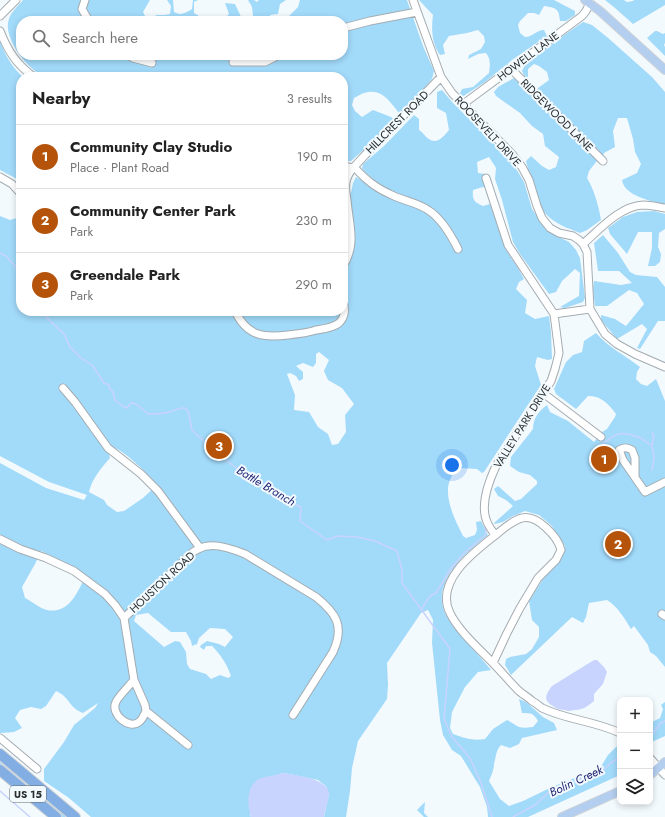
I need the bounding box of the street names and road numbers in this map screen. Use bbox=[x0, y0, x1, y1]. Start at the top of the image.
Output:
street label: HOWELL LANE bbox=[494, 27, 562, 85]
street label: RIDGEWOOD LANE bbox=[517, 75, 597, 155]
street label: HILLCREST ROAD bbox=[362, 86, 433, 157]
street label: ROOSEVELT DRIVE bbox=[451, 92, 525, 170]
street label: VALLEY PARK DRIVE bbox=[490, 381, 554, 471]
street label: HOUSTON ROAD bbox=[126, 547, 198, 616]
road number: US 15 bbox=[10, 786, 46, 802]

